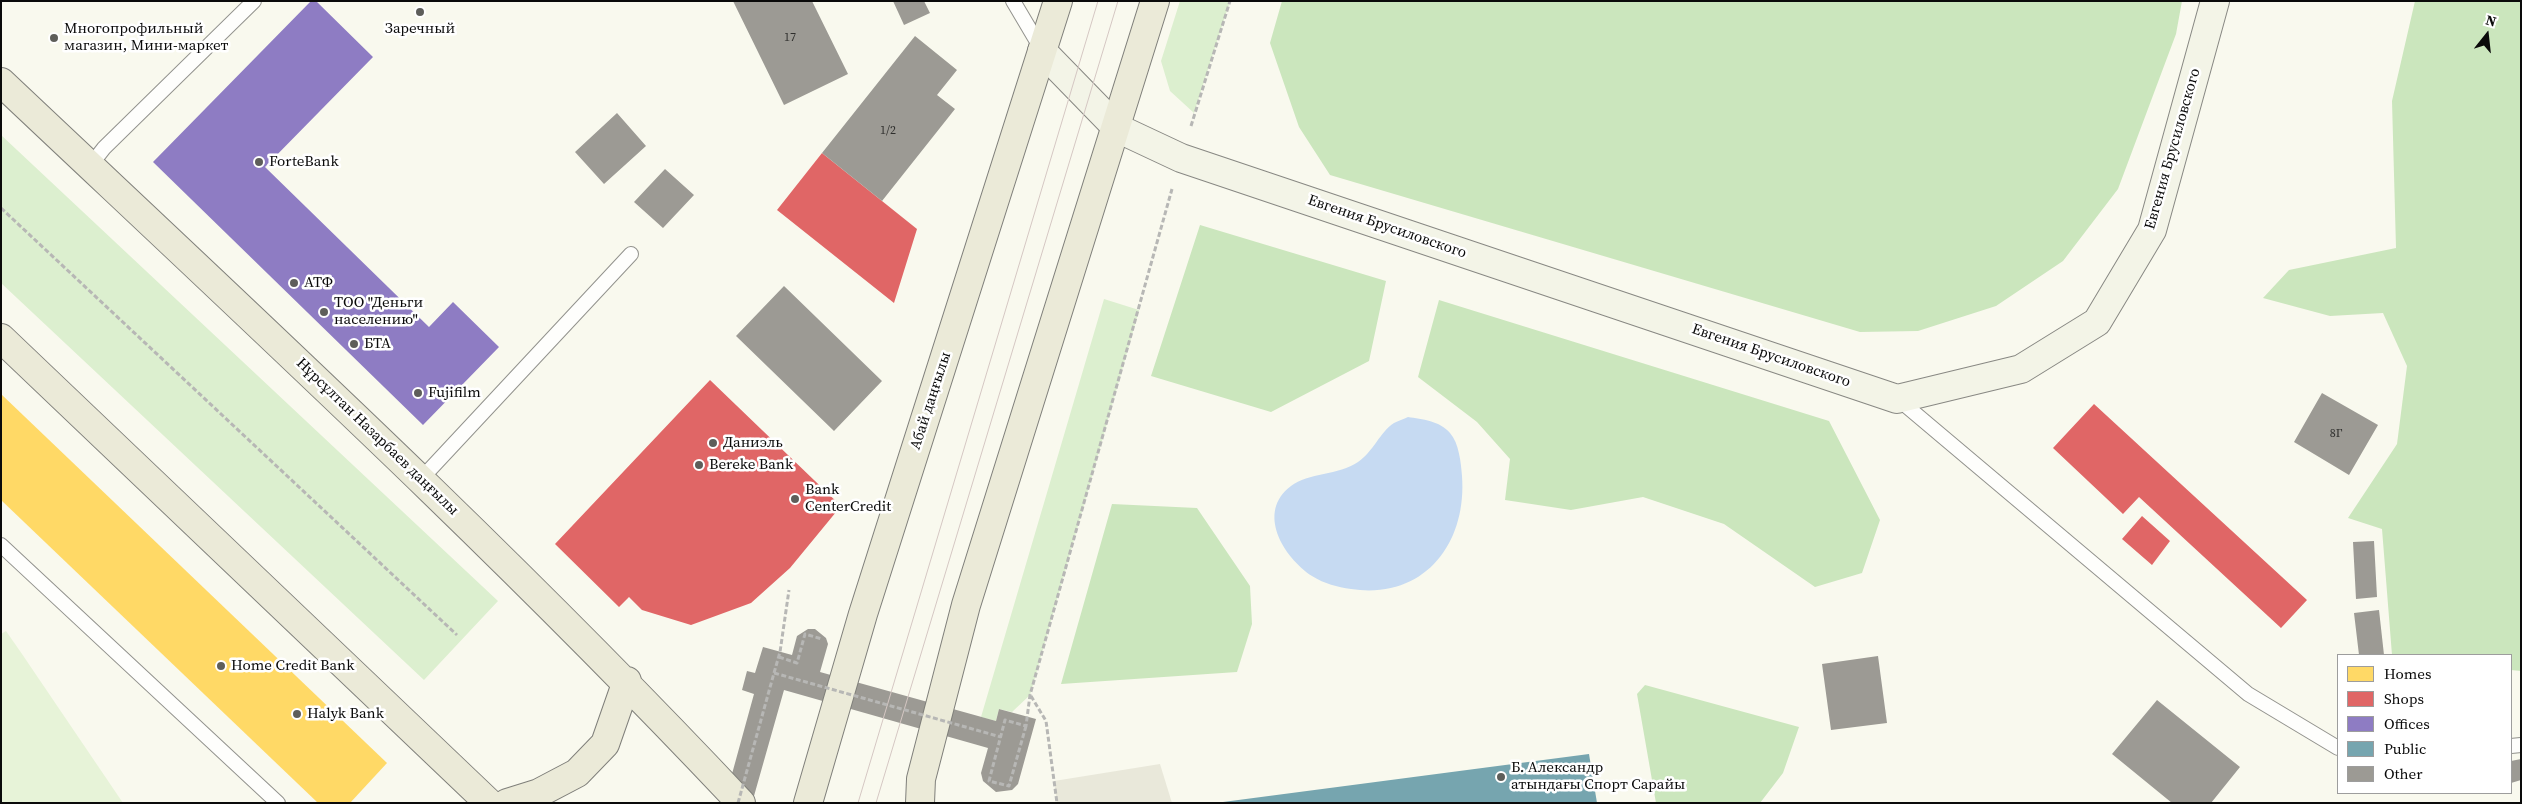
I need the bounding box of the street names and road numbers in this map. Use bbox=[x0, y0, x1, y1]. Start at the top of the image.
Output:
street label: Евгения Брусиловского bbox=[2141, 66, 2205, 232]
street label: Евгения Брусиловского bbox=[1305, 191, 1469, 263]
street label: Евгения Брусиловского bbox=[1689, 320, 1853, 392]
street label: Абай даңғылы bbox=[907, 350, 955, 452]
street label: Нұрсұлтан Назарбаев даңғылы bbox=[292, 355, 462, 519]

